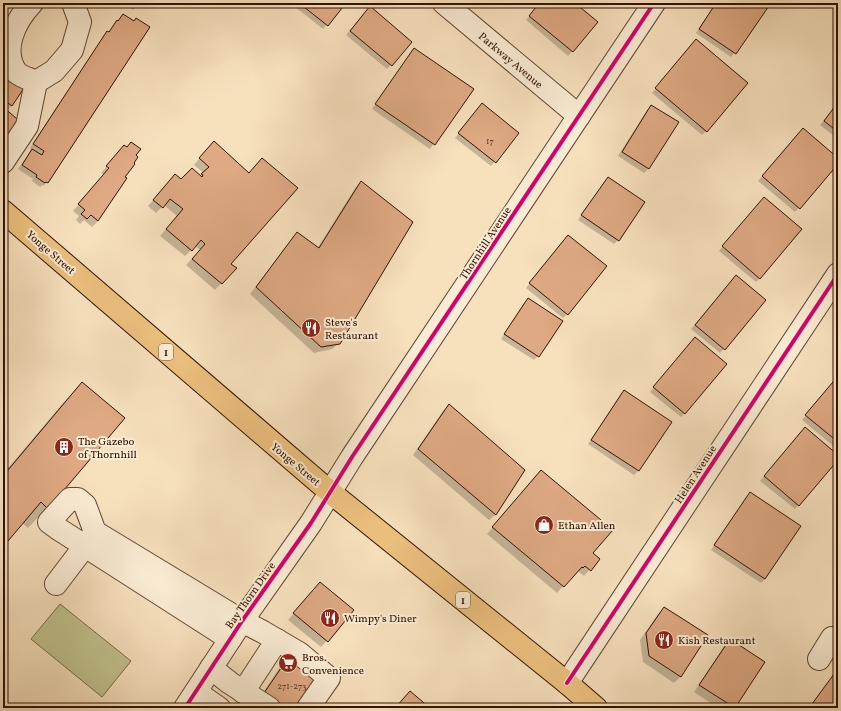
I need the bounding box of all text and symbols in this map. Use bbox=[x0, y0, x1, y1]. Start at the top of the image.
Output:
street label: Parkway Avenue bbox=[475, 30, 545, 93]
house number: 17 bbox=[486, 135, 494, 148]
street label: Thornhill Avenue bbox=[457, 204, 516, 283]
street label: Yonge Street bbox=[22, 228, 78, 279]
place label: Steve's Restaurant bbox=[325, 316, 378, 344]
restaurant icon: Steve's Restaurant bbox=[300, 317, 322, 339]
road number: 1 bbox=[159, 344, 173, 360]
place label: The Gazebo of Thornhill bbox=[78, 435, 137, 463]
building icon: The Gazebo of Thornhill bbox=[53, 436, 75, 458]
street label: Yonge Street bbox=[267, 440, 323, 490]
street label: Helen Avenue bbox=[672, 443, 721, 507]
shop icon: Ethan Allen bbox=[533, 514, 555, 536]
place label: Ethan Allen bbox=[558, 519, 616, 534]
street label: Bay Thorn Drive bbox=[223, 559, 280, 632]
road number: 1 bbox=[456, 592, 470, 608]
restaurant icon: Wimpy's Diner bbox=[319, 607, 341, 629]
place label: Wimpy's Diner bbox=[344, 612, 417, 627]
restaurant icon: Kish Restaurant bbox=[653, 629, 675, 651]
place label: Kish Restaurant bbox=[678, 634, 756, 649]
place label: Bros. Convenience bbox=[302, 651, 364, 679]
supermarket icon: Bros. Convenience bbox=[277, 652, 299, 674]
house number: 271-273 bbox=[277, 680, 307, 693]

